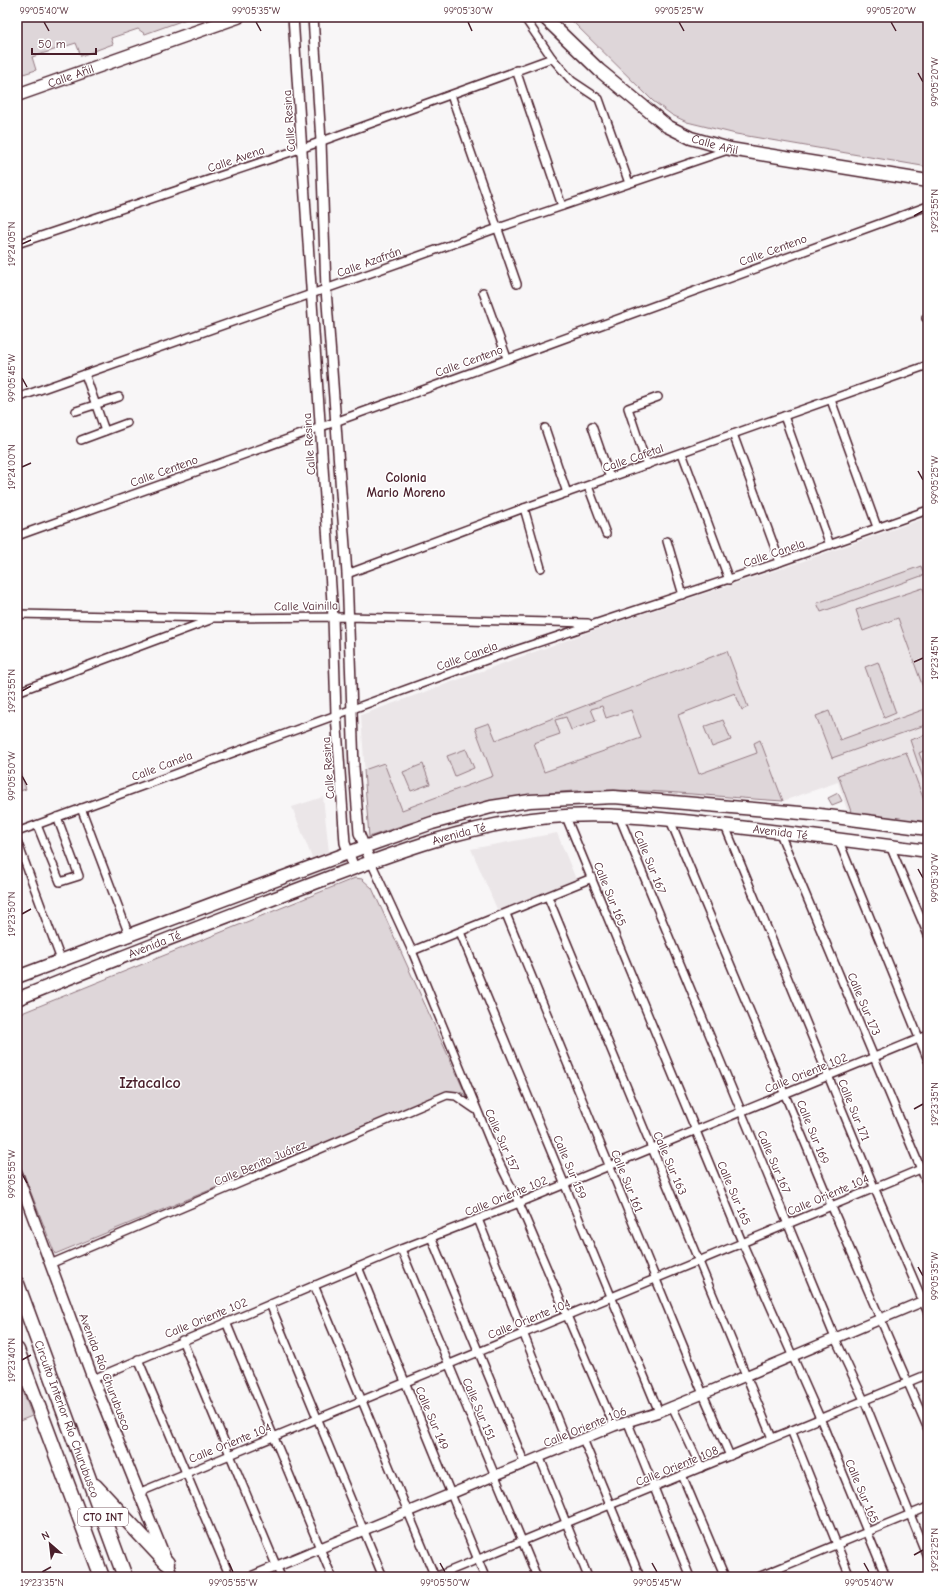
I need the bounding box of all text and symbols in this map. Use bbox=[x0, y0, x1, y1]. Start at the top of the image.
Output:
text: 99°05'40"W bbox=[20, 5, 69, 17]
text: 99°05'35"W bbox=[232, 5, 281, 17]
text: 99°05'30"W bbox=[443, 5, 493, 17]
text: 99°05'25"W bbox=[655, 5, 704, 17]
text: 99°05'20"W bbox=[866, 5, 916, 17]
scale bar bbox=[32, 30, 96, 56]
text: 50 m bbox=[38, 37, 66, 51]
text: 99°05'20"W bbox=[929, 57, 941, 107]
street label: Calle Añil bbox=[46, 61, 96, 91]
street label: Calle Resina bbox=[280, 89, 298, 153]
street label: Calle Añil bbox=[690, 131, 739, 157]
street label: Calle Avena bbox=[206, 143, 266, 175]
text: 19°23'55"N bbox=[929, 189, 941, 233]
text: 19°24'05"N bbox=[6, 222, 18, 266]
street label: Calle Centeno bbox=[737, 231, 809, 269]
street label: Calle Azafrán bbox=[335, 244, 403, 280]
street label: Calle Centeno bbox=[433, 342, 505, 380]
text: 99°05'45"W bbox=[6, 354, 18, 402]
street label: Calle Resina bbox=[300, 412, 318, 476]
street label: Calle Cafetal bbox=[601, 441, 665, 475]
text: 19°24'00"N bbox=[6, 444, 18, 490]
street label: Calle Centeno bbox=[128, 452, 200, 490]
text: 99°05'25"W bbox=[929, 455, 941, 504]
district label: Colonia Mario Moreno bbox=[366, 470, 446, 500]
street label: Calle Canela bbox=[742, 536, 806, 570]
street label: Calle Vainilla bbox=[274, 598, 338, 614]
text: 19°23'45"N bbox=[929, 636, 941, 680]
street label: Calle Canela bbox=[435, 638, 499, 674]
text: 19°23'55"N bbox=[6, 669, 18, 713]
street label: Calle Resina bbox=[319, 736, 337, 800]
street label: Calle Canela bbox=[130, 748, 194, 784]
text: 99°05'50"W bbox=[6, 751, 18, 801]
street label: Avenida Té bbox=[430, 820, 487, 848]
street label: Avenida Té bbox=[752, 822, 809, 842]
street label: Calle Sur 167 bbox=[631, 828, 669, 896]
text: 99°05'30"W bbox=[929, 853, 941, 903]
street label: Calle Sur 165 bbox=[591, 860, 629, 928]
text: 19°23'50"N bbox=[6, 892, 18, 936]
street label: Avenida Té bbox=[126, 928, 183, 961]
street label: Calle Sur 173 bbox=[844, 970, 884, 1038]
street label: Calle Oriente 102 bbox=[763, 1050, 849, 1096]
district label: Iztacalco bbox=[119, 1074, 181, 1092]
street label: Calle Sur 171 bbox=[835, 1077, 873, 1143]
text: 19°23'35"N bbox=[929, 1082, 941, 1126]
street label: Calle Sur 169 bbox=[794, 1098, 832, 1166]
street label: Calle Sur 157 bbox=[482, 1106, 522, 1174]
street label: Calle Sur 167 bbox=[754, 1128, 794, 1196]
street label: Calle Sur 163 bbox=[650, 1129, 690, 1197]
street label: Calle Sur 159 bbox=[550, 1133, 590, 1201]
street label: Calle Benito Juárez bbox=[212, 1137, 309, 1189]
street label: Calle Sur 161 bbox=[608, 1148, 646, 1215]
text: 99°05'55"W bbox=[6, 1149, 18, 1198]
street label: Calle Sur 165 bbox=[714, 1159, 754, 1227]
street label: Calle Oriente 104 bbox=[785, 1171, 871, 1219]
street label: Calle Oriente 102 bbox=[463, 1173, 549, 1219]
text: 99°05'35"W bbox=[929, 1251, 941, 1300]
street label: Calle Oriente 102 bbox=[163, 1295, 249, 1341]
street label: Calle Oriente 104 bbox=[486, 1296, 572, 1342]
street label: Avenida Río Churubusco bbox=[76, 1311, 134, 1433]
text: 19°23'40"N bbox=[6, 1338, 18, 1382]
street label: Circuito Interior Río Churubusco bbox=[31, 1339, 102, 1500]
street label: Calle Sur 151 bbox=[460, 1376, 499, 1443]
street label: Calle Sur 149 bbox=[412, 1384, 452, 1452]
street label: Calle Oriente 106 bbox=[541, 1404, 629, 1450]
street label: Calle Oriente 104 bbox=[187, 1420, 273, 1466]
street label: Calle Oriente 108 bbox=[634, 1443, 720, 1489]
street label: Calle Sur 165 bbox=[842, 1457, 882, 1525]
road number: CTO INT bbox=[78, 1508, 128, 1526]
north arrow bbox=[30, 1524, 70, 1564]
text: N bbox=[39, 1528, 52, 1543]
text: 19°23'25"N bbox=[929, 1528, 941, 1572]
text: 19°23'35"N bbox=[20, 1577, 64, 1589]
text: 99°05'55"W bbox=[209, 1577, 258, 1589]
text: 99°05'50"W bbox=[420, 1577, 470, 1589]
text: 99°05'45"W bbox=[633, 1577, 681, 1589]
text: 99°05'40"W bbox=[845, 1577, 894, 1589]

